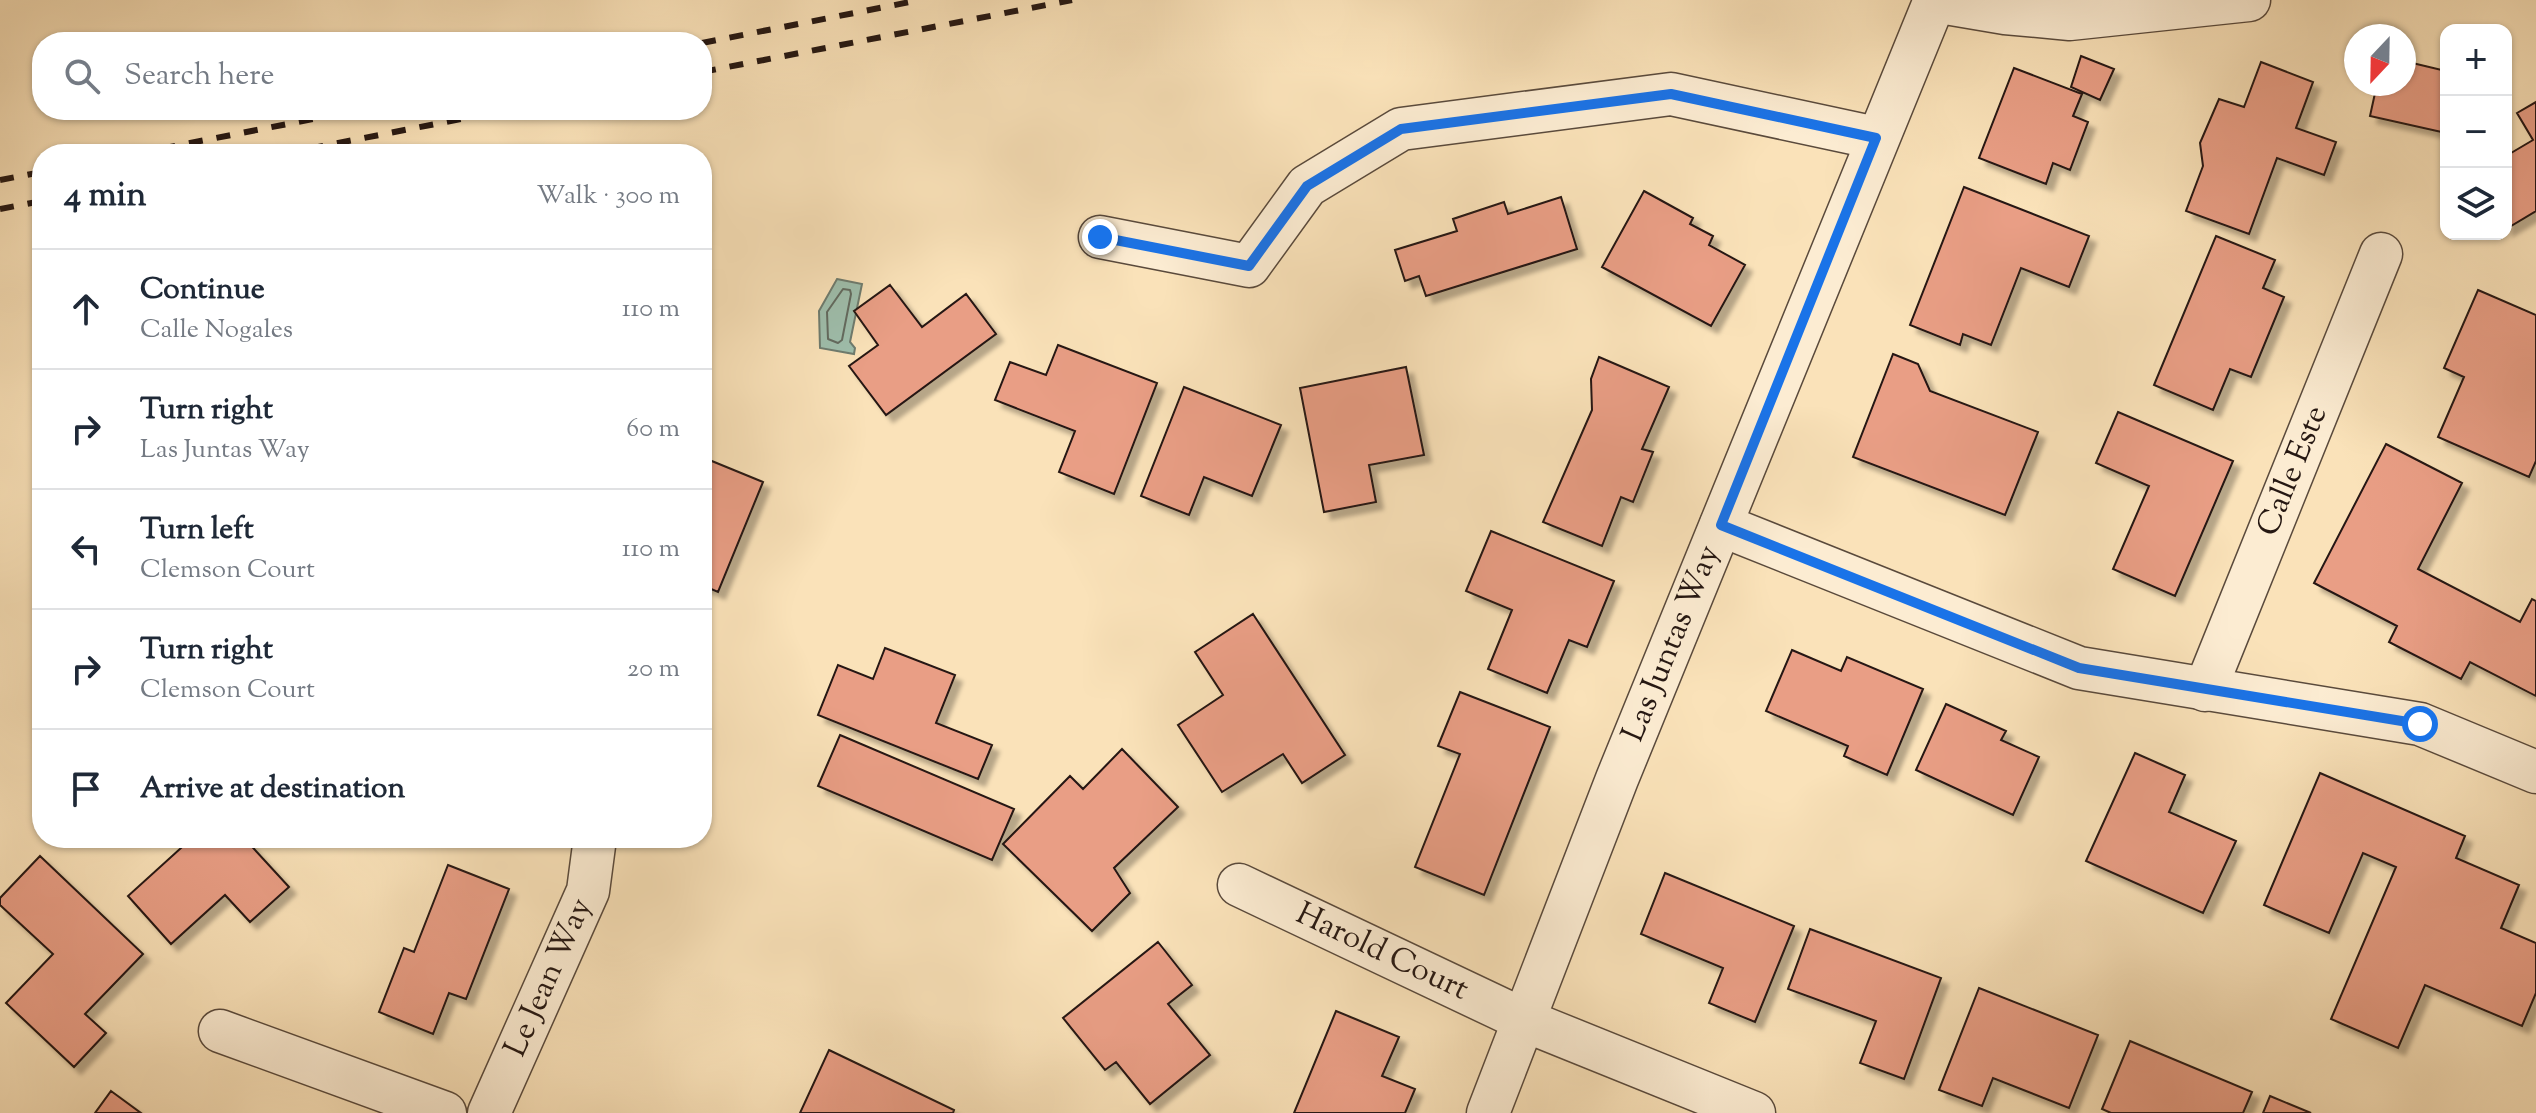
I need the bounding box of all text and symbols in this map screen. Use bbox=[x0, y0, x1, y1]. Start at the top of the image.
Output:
north arrow bbox=[2344, 24, 2416, 96]
map controls bbox=[2440, 24, 2512, 240]
button: + bbox=[2440, 24, 2512, 96]
search box bbox=[32, 32, 712, 120]
icon: search bbox=[60, 54, 104, 98]
text: Search here bbox=[124, 55, 274, 98]
button: − bbox=[2440, 96, 2512, 168]
button: layers bbox=[2440, 168, 2512, 240]
text: 4 min bbox=[64, 172, 146, 221]
text: Walk · 300 m bbox=[537, 178, 680, 215]
route end bbox=[1082, 219, 1118, 255]
text: Continue bbox=[140, 269, 265, 312]
icon: ahead bbox=[64, 287, 108, 331]
text: 110 m bbox=[622, 291, 680, 328]
text: Calle Nogales bbox=[140, 312, 293, 349]
text: Turn right bbox=[140, 389, 273, 432]
street label: Calle Este bbox=[2246, 399, 2340, 543]
icon: right bbox=[64, 407, 108, 451]
text: 60 m bbox=[626, 411, 680, 448]
text: Las Juntas Way bbox=[140, 432, 310, 469]
text: Turn left bbox=[140, 509, 254, 552]
icon: left bbox=[64, 527, 108, 571]
text: 110 m bbox=[622, 531, 680, 568]
street label: Las Juntas Way bbox=[1611, 538, 1733, 749]
text: Clemson Court bbox=[140, 552, 315, 589]
text: Turn right bbox=[140, 629, 273, 672]
icon: right bbox=[64, 647, 108, 691]
text: 20 m bbox=[627, 651, 680, 688]
text: Clemson Court bbox=[140, 672, 315, 709]
route start bbox=[2402, 706, 2438, 742]
icon: arrive bbox=[64, 767, 108, 811]
text: Arrive at destination bbox=[140, 768, 405, 811]
street label: Le Jean Way bbox=[494, 891, 605, 1065]
street label: Harold Court bbox=[1288, 892, 1476, 1013]

